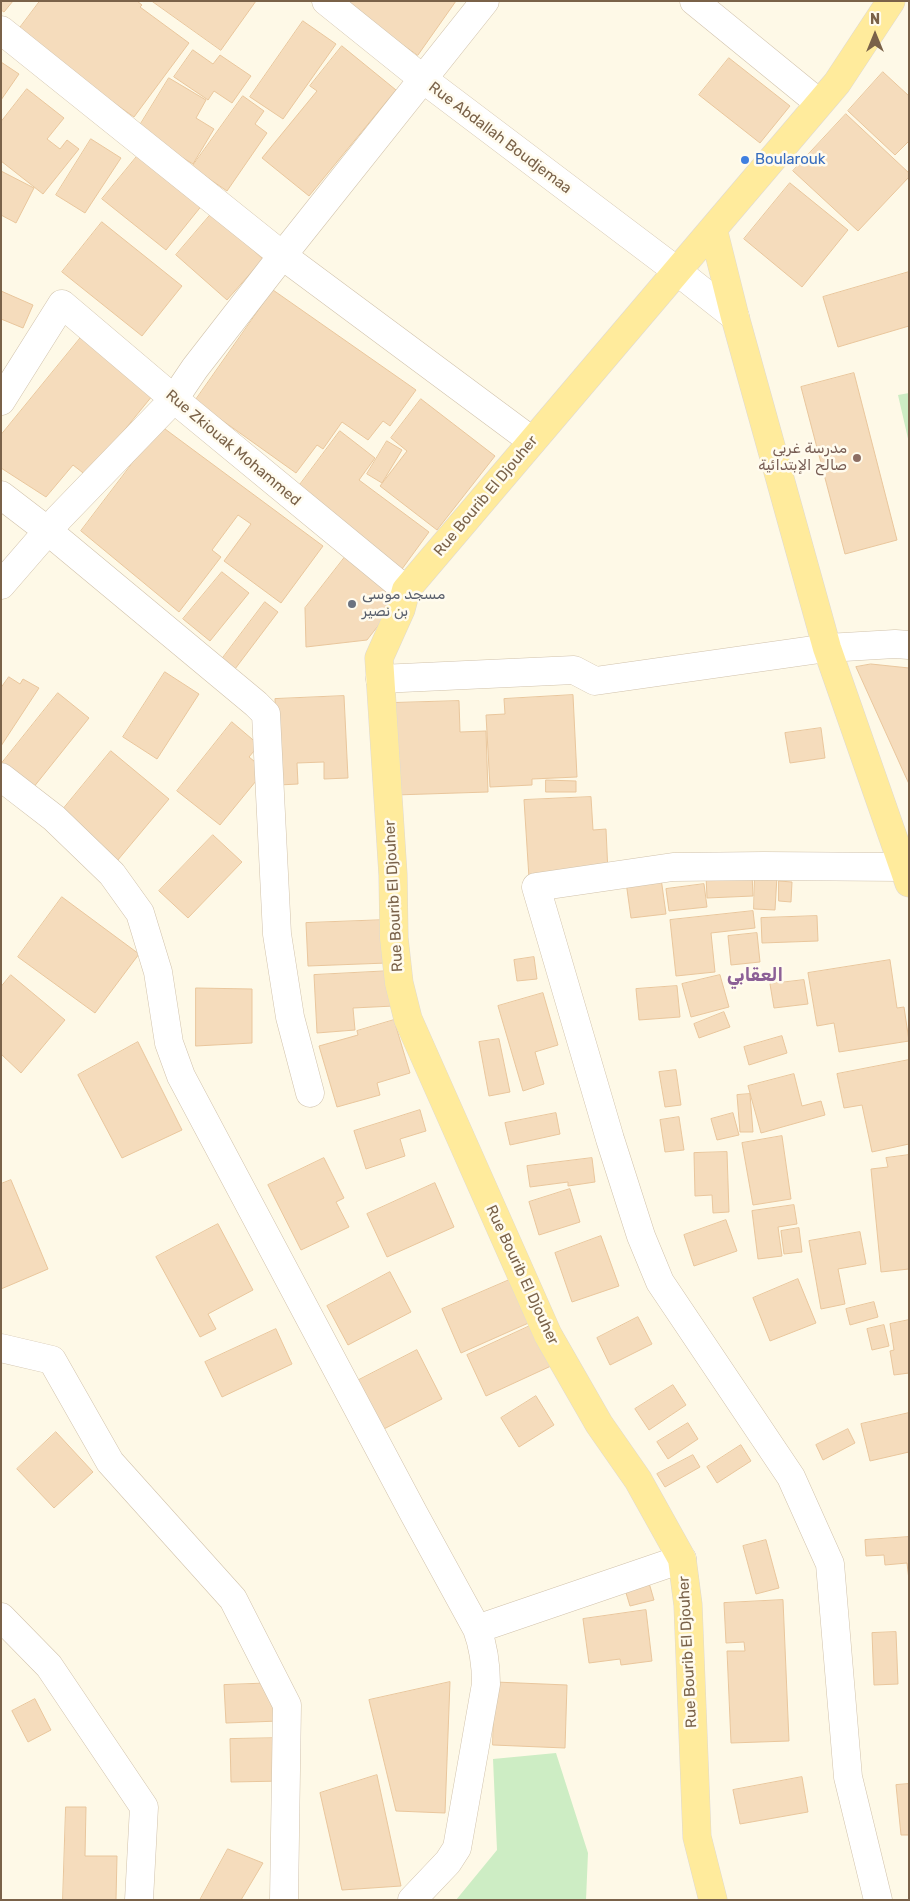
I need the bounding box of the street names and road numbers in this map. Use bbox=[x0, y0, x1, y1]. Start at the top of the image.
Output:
street label: Rue Abdallah Boudjemaa bbox=[425, 78, 575, 198]
street label: Rue Zkiouak Mohammed bbox=[162, 386, 304, 510]
street label: Rue Bourib El Djouher bbox=[430, 432, 542, 560]
street label: Rue Bourib El Djouher bbox=[381, 820, 407, 972]
street label: Rue Bourib El Djouher bbox=[482, 1202, 562, 1348]
street label: Rue Bourib El Djouher bbox=[675, 1576, 701, 1728]

